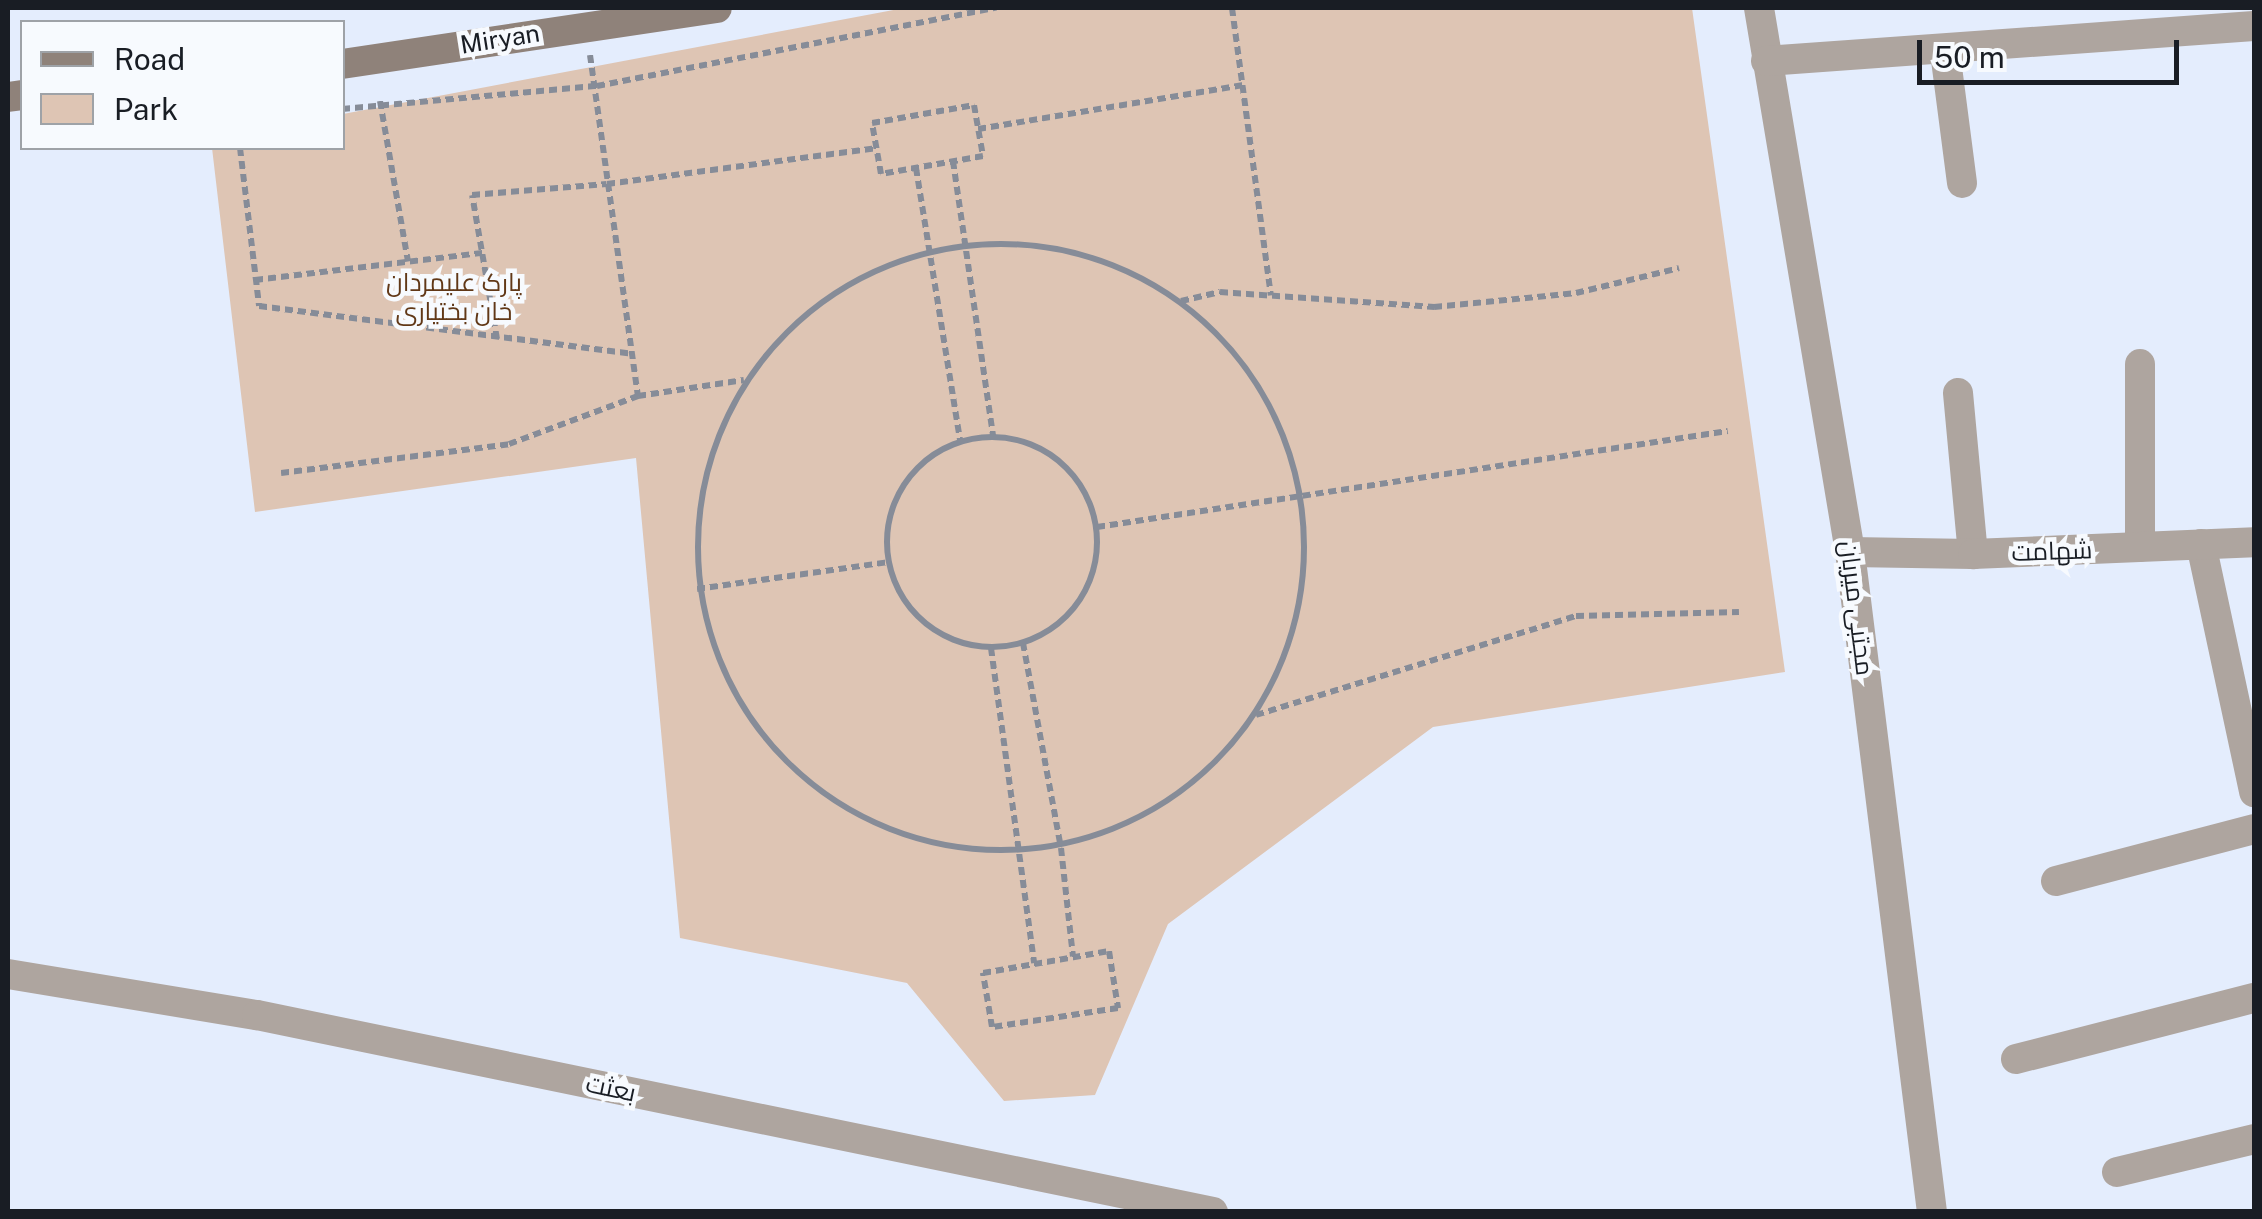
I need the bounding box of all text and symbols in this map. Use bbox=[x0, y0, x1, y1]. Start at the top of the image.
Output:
street label: Miryan bbox=[458, 18, 542, 60]
legend bbox=[20, 20, 345, 150]
scale bar bbox=[1922, 20, 2184, 82]
text: 50 m bbox=[1934, 39, 2005, 75]
text: Road bbox=[114, 41, 185, 77]
text: Park bbox=[114, 91, 178, 127]
park label: پارک علیمردان خان بختیاری bbox=[386, 268, 522, 327]
street label: شهامت bbox=[2011, 535, 2093, 567]
street label: مجتبی میریان bbox=[1834, 539, 1880, 677]
street label: بعثت bbox=[583, 1068, 639, 1108]

